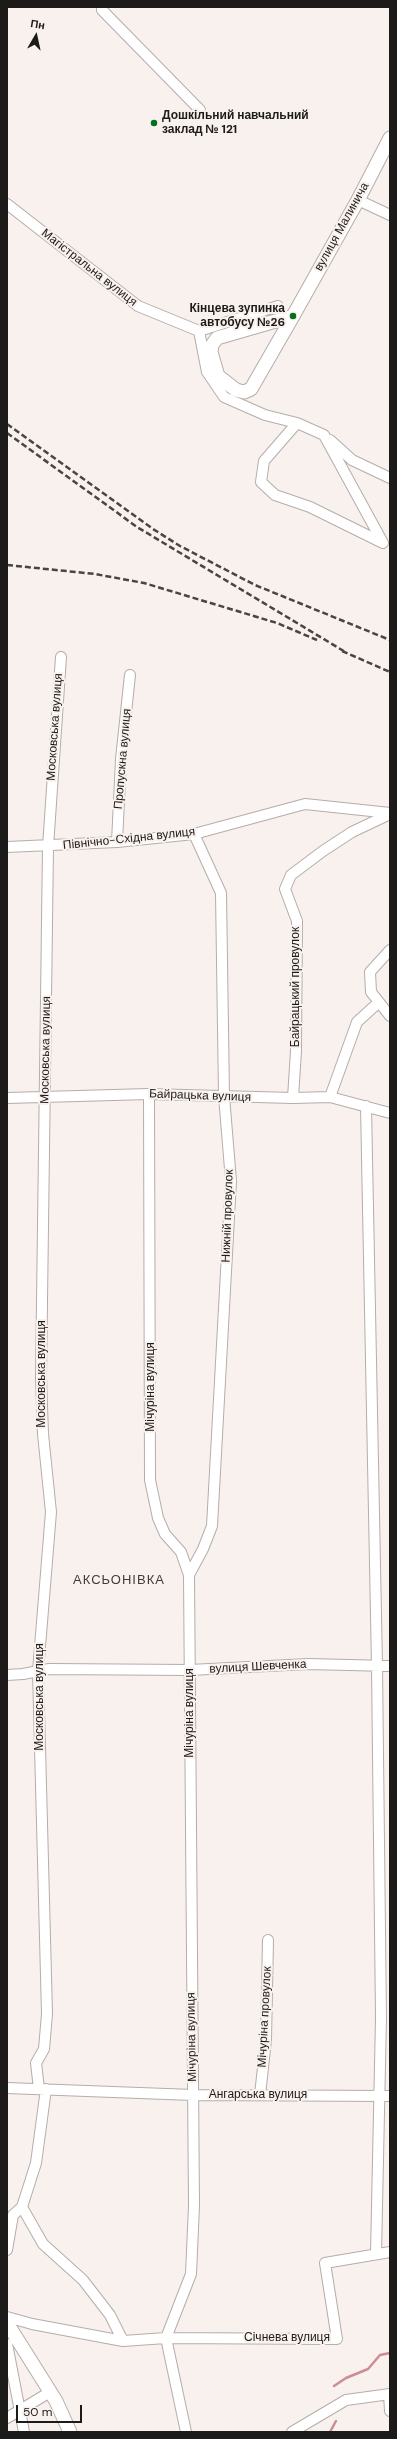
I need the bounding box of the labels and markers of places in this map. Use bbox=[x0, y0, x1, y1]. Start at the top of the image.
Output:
place label: Дошкільний навчальний заклад № 121 bbox=[162, 109, 309, 137]
marker: Дошкільний навчальний заклад № 121 bbox=[149, 118, 159, 128]
place label: Кінцева зупинка автобусу №26 bbox=[189, 302, 285, 330]
marker: Кінцева зупинка автобусу №26 bbox=[288, 311, 298, 321]

